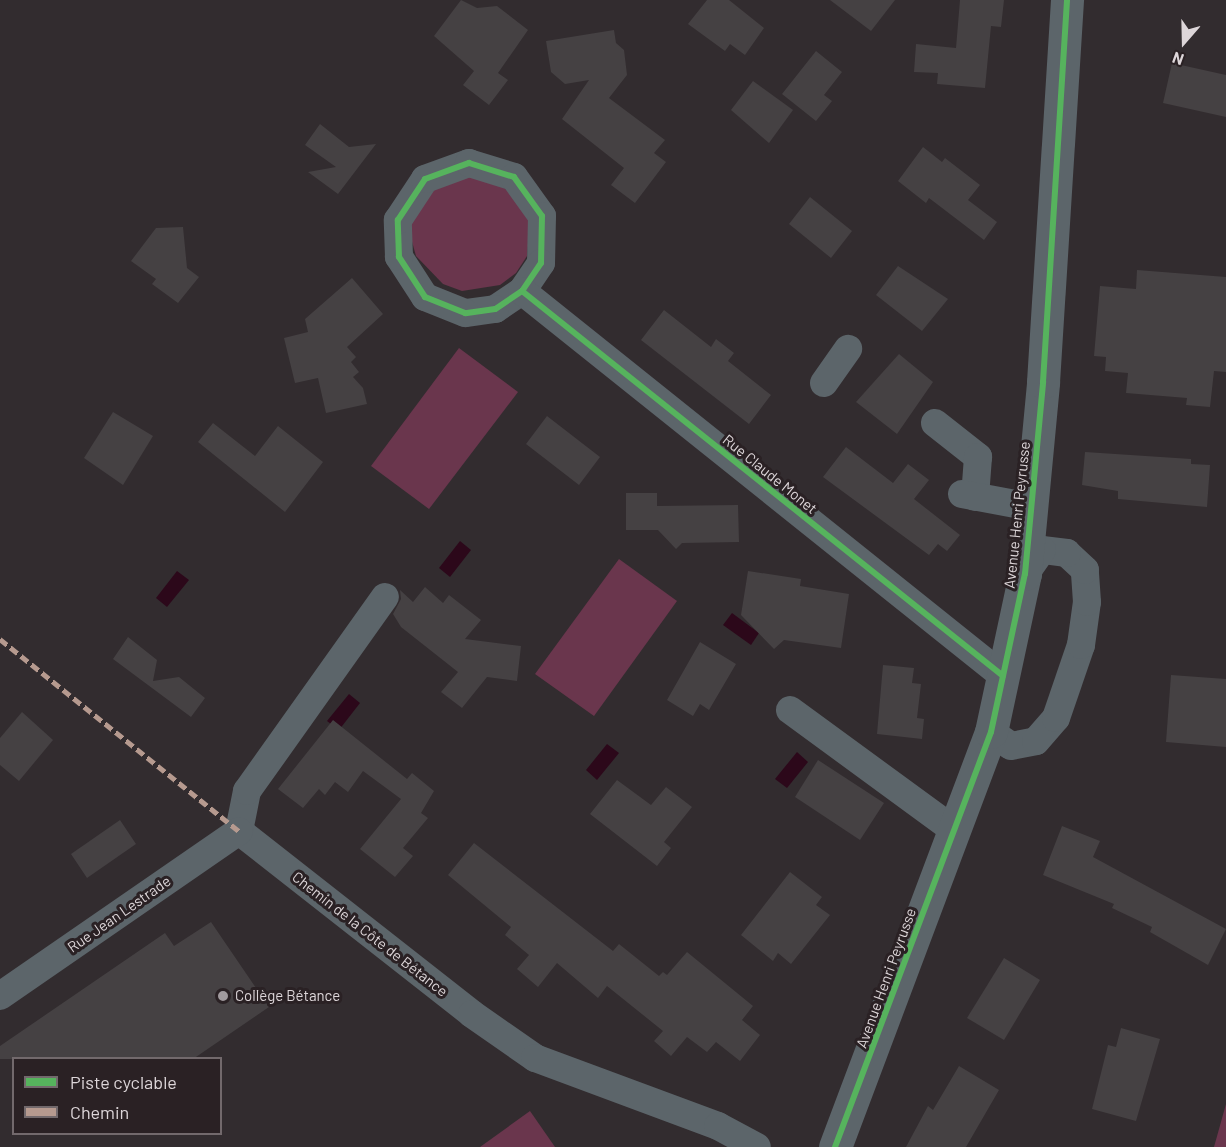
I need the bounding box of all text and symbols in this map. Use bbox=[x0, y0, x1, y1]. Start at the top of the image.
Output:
north arrow bbox=[1154, 12, 1214, 72]
text: N bbox=[1169, 49, 1186, 70]
street label: Rue Claude Monet bbox=[719, 431, 821, 517]
street label: Avenue Henri Peyrusse bbox=[1000, 441, 1034, 589]
street label: Chemin de la Côte de Bétance bbox=[289, 868, 451, 1000]
street label: Rue Jean Lestrade bbox=[64, 872, 174, 956]
street label: Avenue Henri Peyrusse bbox=[852, 905, 920, 1051]
place label: Collège Bétance bbox=[235, 987, 340, 1005]
marker: Collège Bétance bbox=[216, 989, 230, 1003]
legend bbox=[12, 1057, 222, 1135]
text: Piste cyclable bbox=[70, 1071, 177, 1093]
text: Chemin bbox=[70, 1101, 129, 1123]

